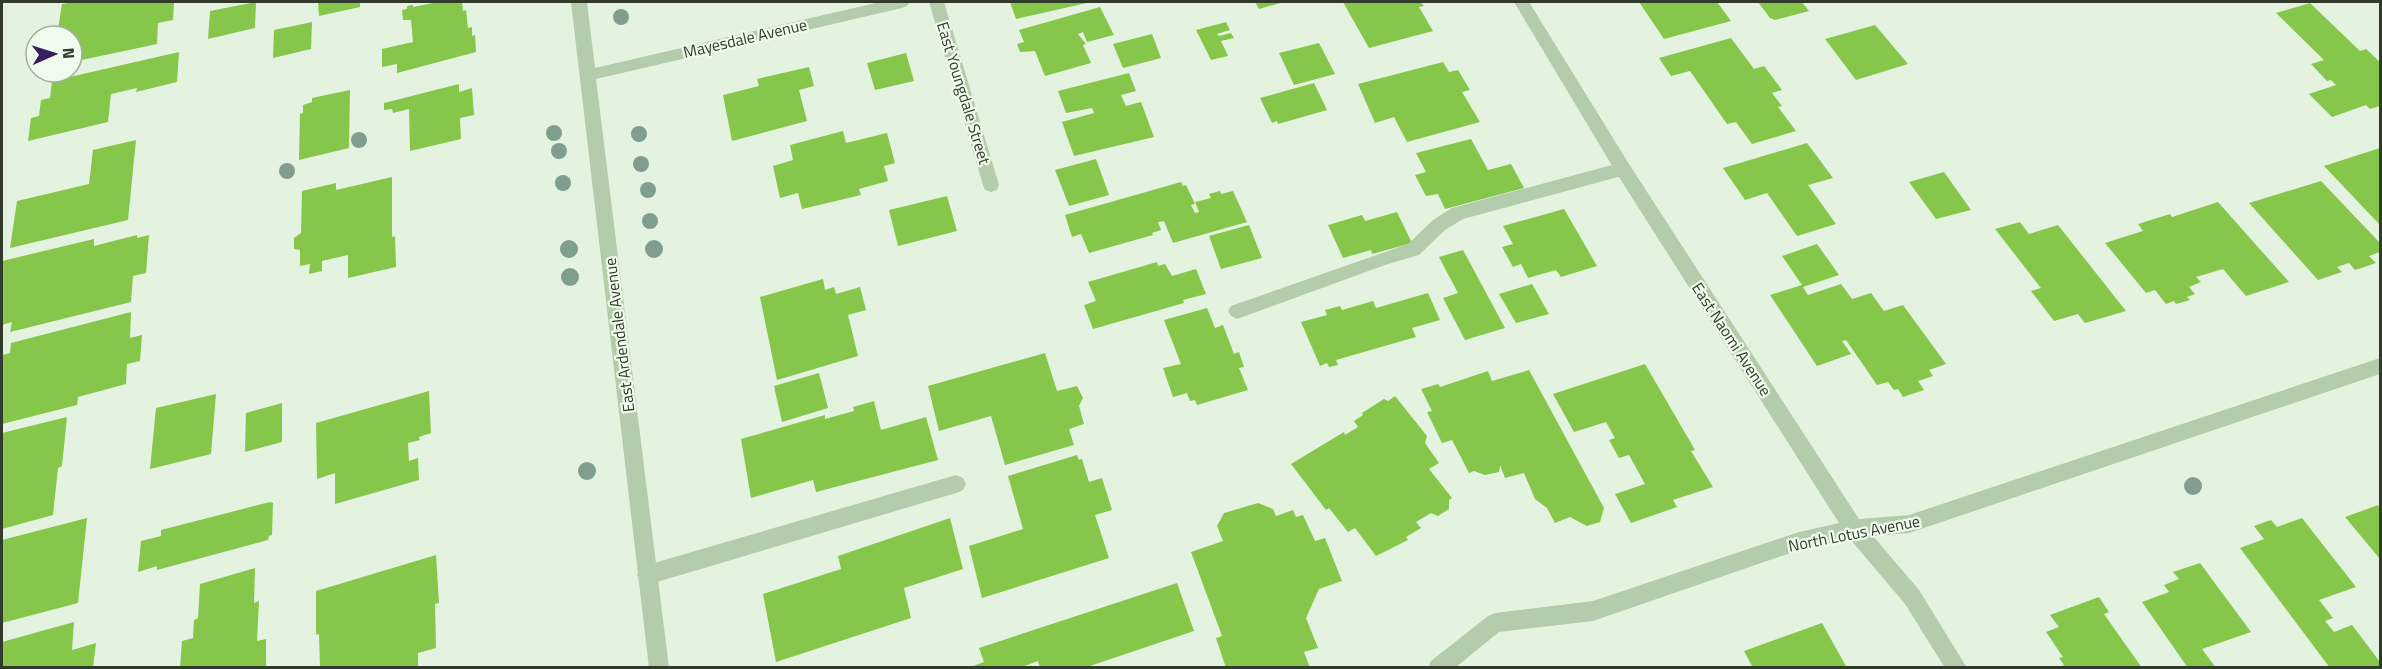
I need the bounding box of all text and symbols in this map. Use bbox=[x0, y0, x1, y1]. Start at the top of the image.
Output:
street label: Mayesdale Avenue bbox=[681, 12, 809, 64]
street label: East Youngdale Street bbox=[931, 19, 997, 168]
north arrow bbox=[24, 24, 84, 84]
text: N bbox=[57, 47, 81, 59]
street label: East Ardendale Avenue bbox=[598, 256, 640, 414]
street label: East Naomi Avenue bbox=[1686, 277, 1778, 401]
street label: North Lotus Avenue bbox=[1786, 508, 1922, 558]

